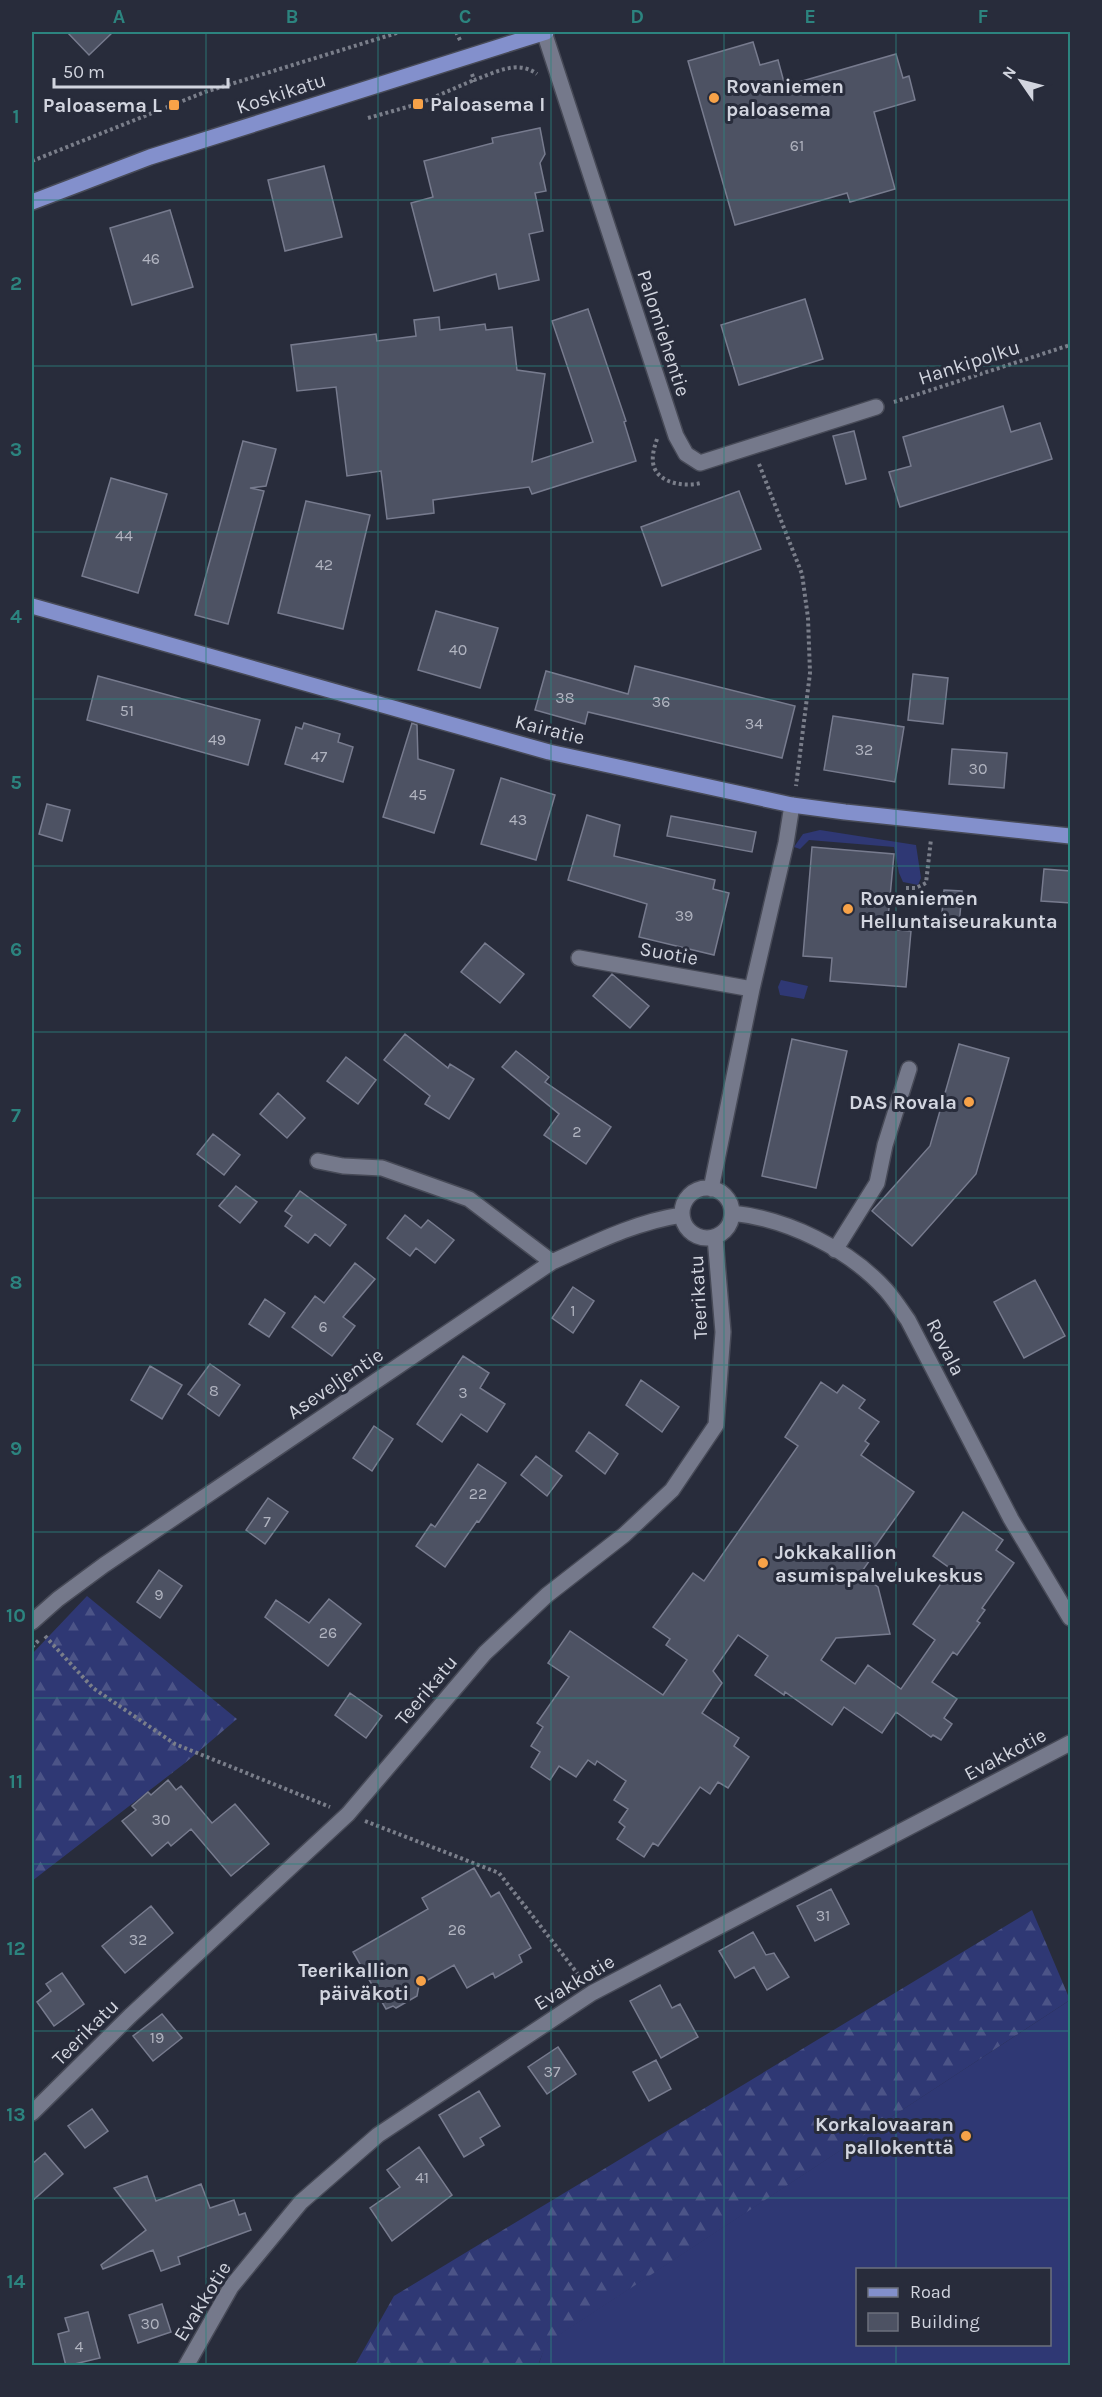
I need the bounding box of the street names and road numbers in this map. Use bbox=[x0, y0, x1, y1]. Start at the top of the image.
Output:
street label: Koskikatu bbox=[234, 68, 329, 119]
street label: Palomiehentie bbox=[632, 267, 695, 399]
street label: Hankipolku bbox=[916, 335, 1023, 390]
street label: Kairatie bbox=[513, 710, 587, 749]
street label: Suotie bbox=[638, 937, 700, 970]
street label: Teerikatu bbox=[685, 1254, 712, 1340]
street label: Rovala bbox=[921, 1315, 970, 1380]
street label: Aseveljentie bbox=[283, 1343, 388, 1424]
street label: Teerikatu bbox=[391, 1651, 462, 1730]
street label: Evakkotie bbox=[960, 1723, 1050, 1786]
street label: Evakkotie bbox=[530, 1950, 619, 2015]
street label: Teerikatu bbox=[47, 1994, 123, 2070]
street label: Evakkotie bbox=[169, 2257, 236, 2345]

